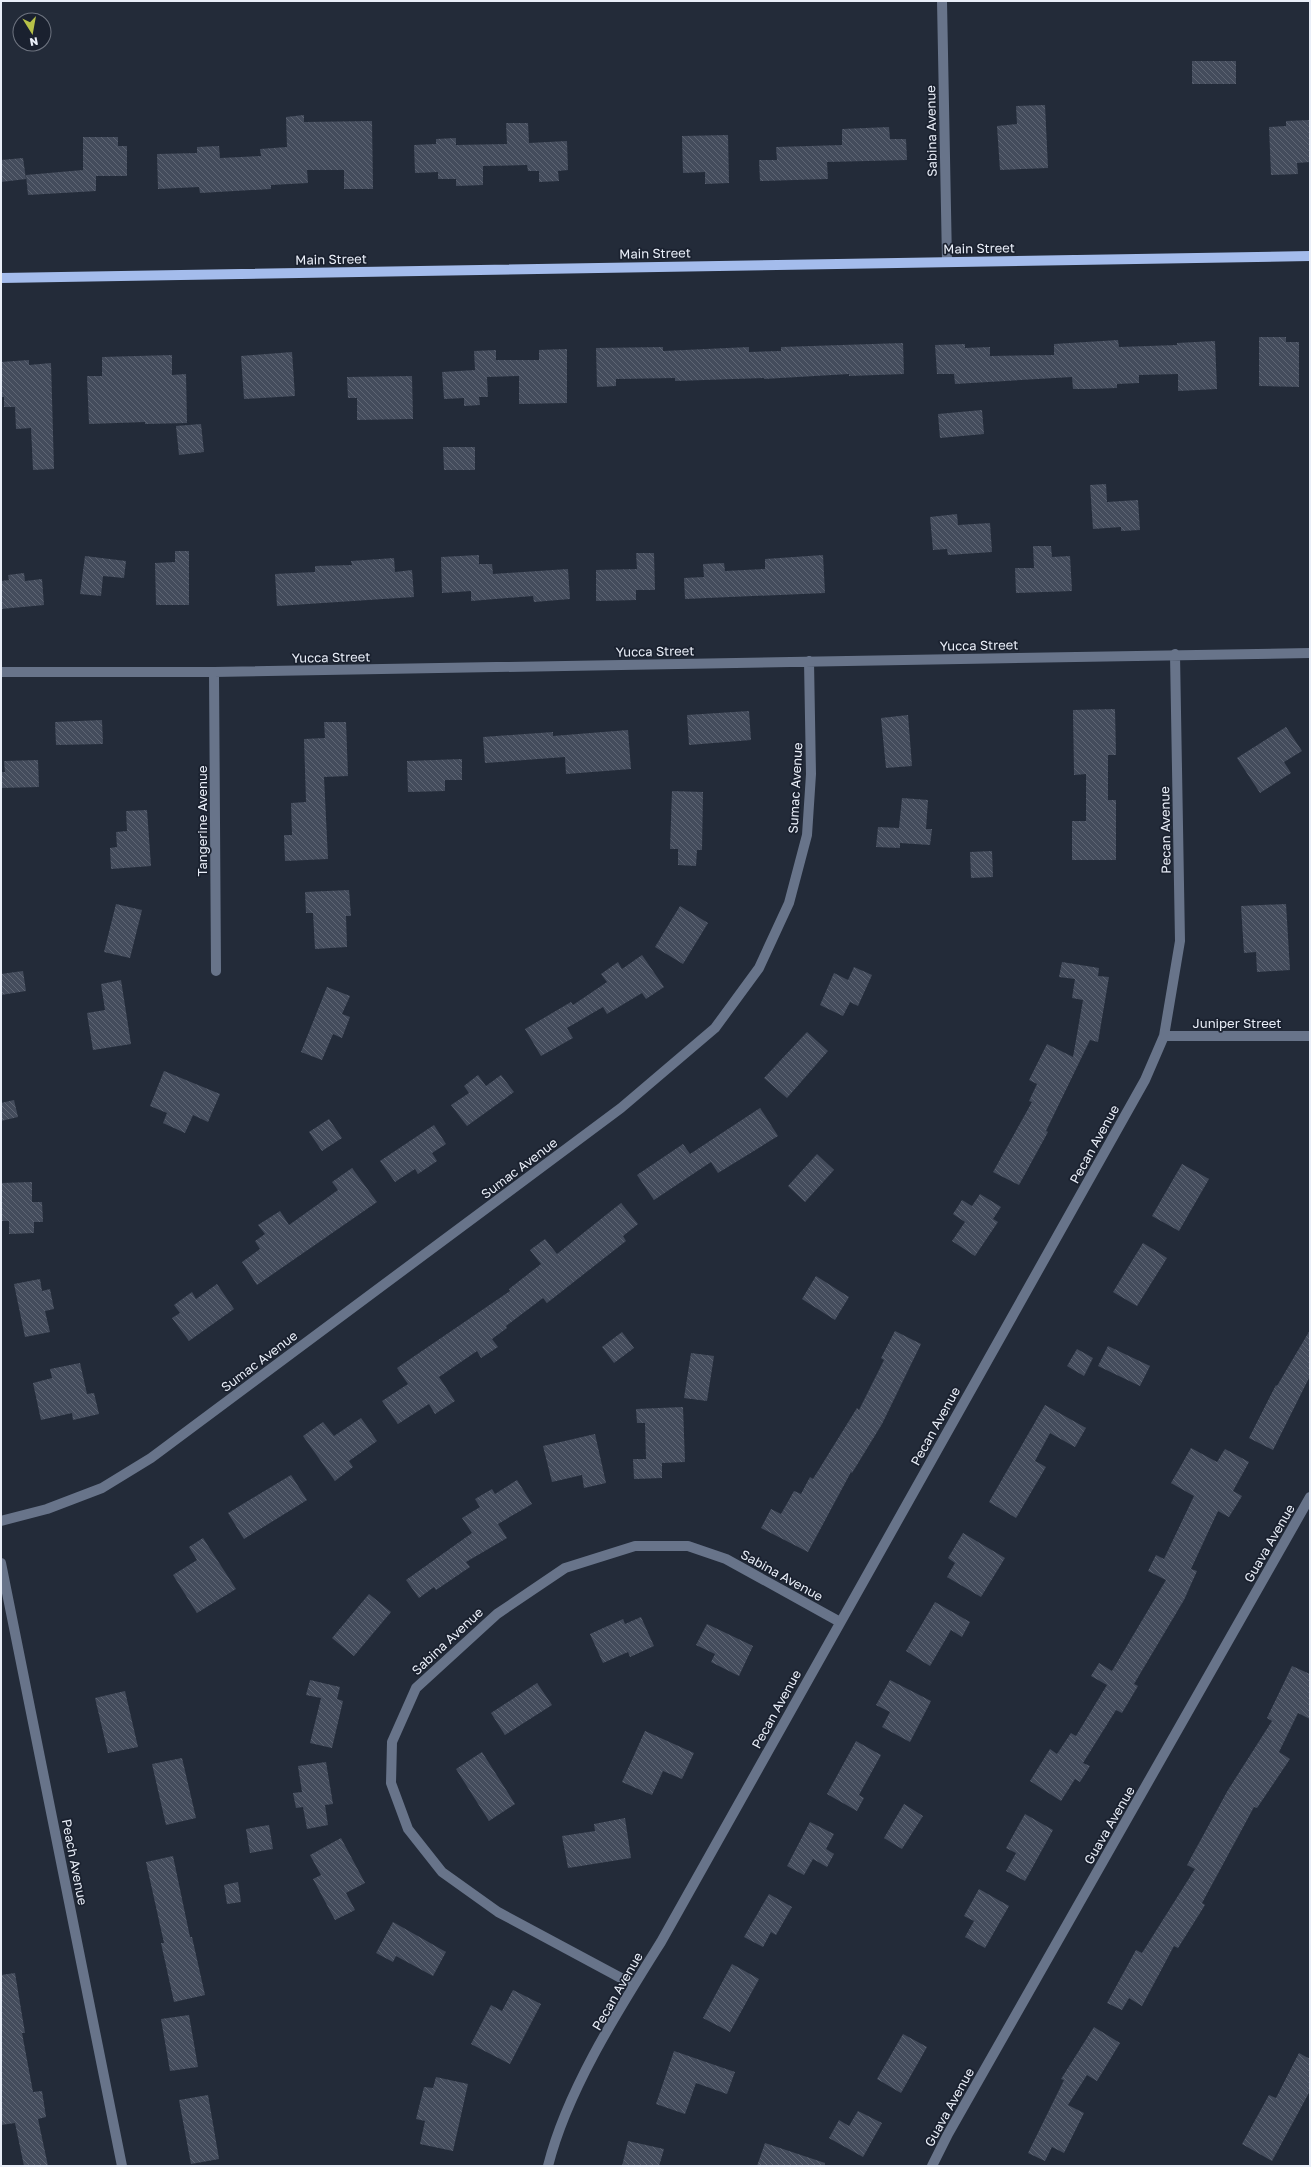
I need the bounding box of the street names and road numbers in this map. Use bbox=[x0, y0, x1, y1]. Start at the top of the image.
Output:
street label: Sabina Avenue bbox=[922, 85, 940, 177]
street label: Main Street bbox=[943, 239, 1015, 257]
street label: Main Street bbox=[619, 244, 691, 262]
street label: Main Street bbox=[295, 250, 367, 268]
street label: Yucca Street bbox=[940, 636, 1018, 654]
street label: Yucca Street bbox=[616, 642, 694, 660]
street label: Yucca Street bbox=[292, 648, 370, 666]
street label: Sumac Avenue bbox=[785, 742, 805, 834]
street label: Tangerine Avenue bbox=[194, 766, 210, 877]
street label: Pecan Avenue bbox=[1156, 786, 1174, 874]
street label: Juniper Street bbox=[1193, 1015, 1281, 1031]
street label: Pecan Avenue bbox=[1066, 1102, 1122, 1186]
street label: Sumac Avenue bbox=[478, 1134, 560, 1202]
street label: Sumac Avenue bbox=[218, 1327, 300, 1395]
street label: Pecan Avenue bbox=[907, 1384, 963, 1468]
street label: Guava Avenue bbox=[1240, 1501, 1298, 1585]
street label: Sabina Avenue bbox=[738, 1546, 826, 1604]
street label: Sabina Avenue bbox=[408, 1604, 486, 1678]
street label: Pecan Avenue bbox=[748, 1667, 804, 1751]
street label: Guava Avenue bbox=[1080, 1783, 1138, 1867]
street label: Peach Avenue bbox=[59, 1818, 91, 1906]
street label: Pecan Avenue bbox=[588, 1949, 646, 2033]
street label: Guava Avenue bbox=[921, 2065, 977, 2149]

